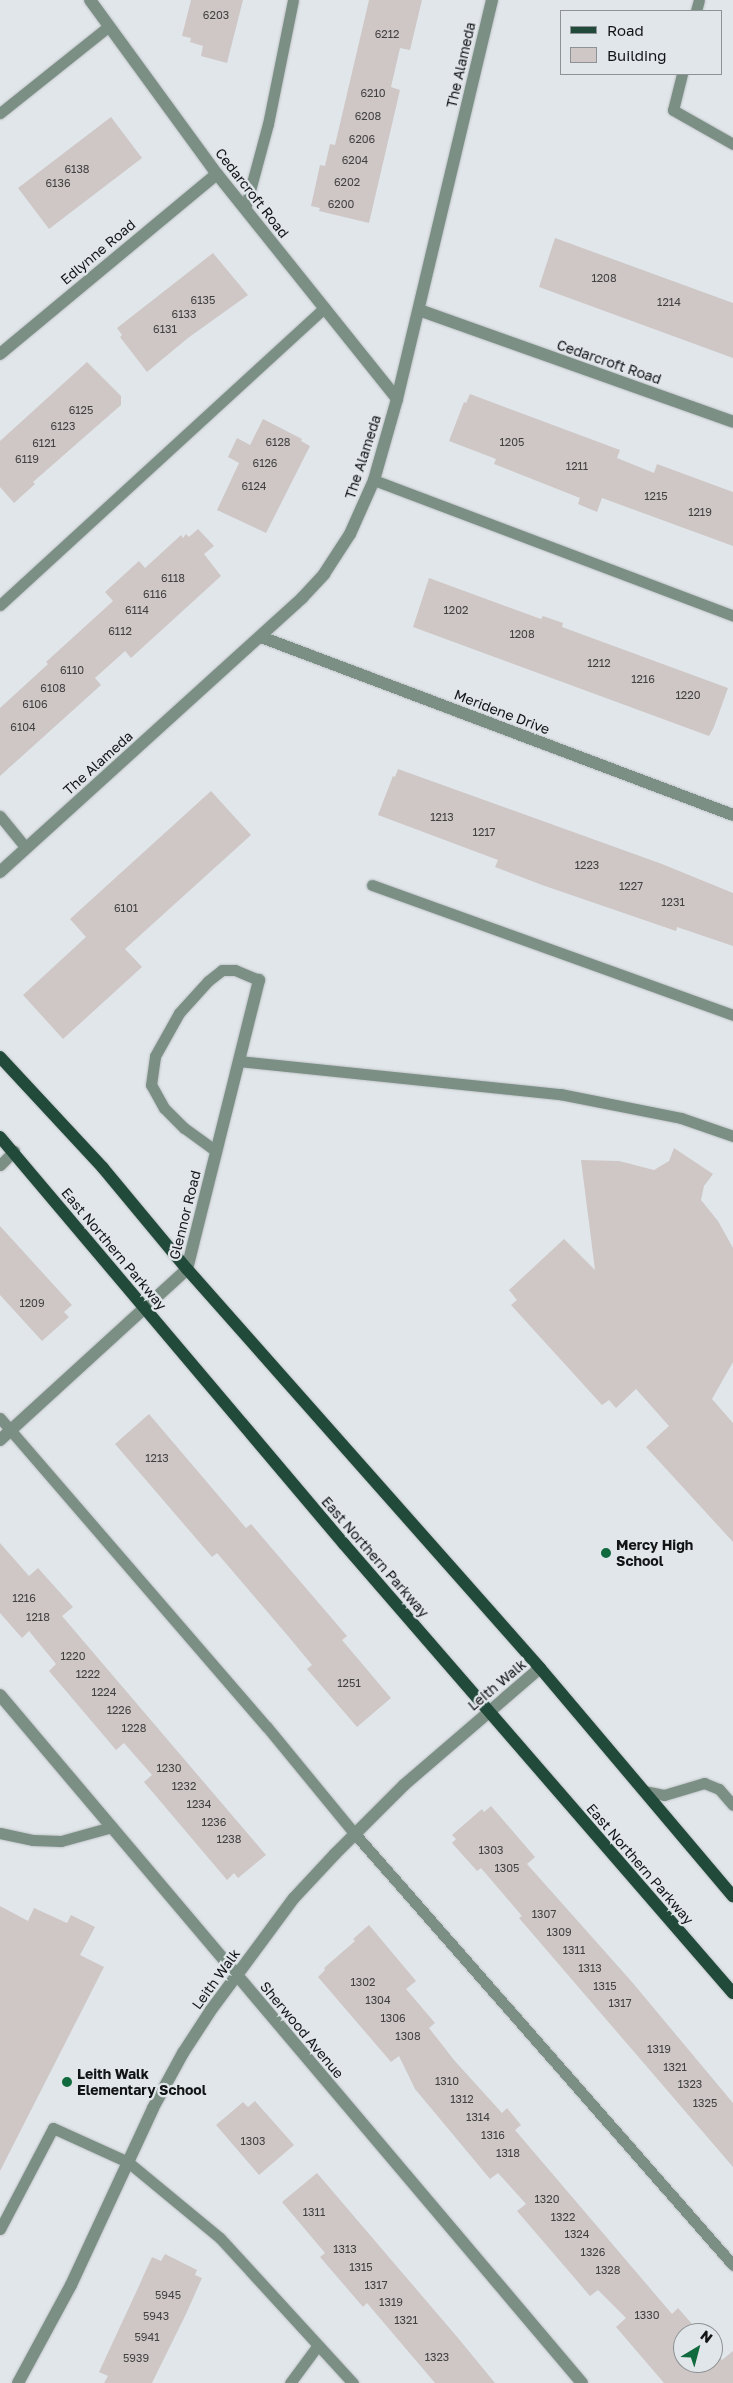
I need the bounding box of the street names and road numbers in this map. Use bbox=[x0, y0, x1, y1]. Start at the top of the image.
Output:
street label: The Alameda bbox=[443, 21, 479, 109]
street label: Cedarcroft Road bbox=[212, 145, 292, 241]
street label: Edlynne Road bbox=[57, 216, 139, 288]
street label: Cedarcroft Road bbox=[555, 336, 663, 388]
street label: The Alameda bbox=[342, 413, 384, 501]
street label: Meridene Drive bbox=[452, 686, 552, 738]
street label: The Alameda bbox=[60, 728, 136, 798]
street label: Glennor Road bbox=[166, 1169, 204, 1261]
street label: East Northern Parkway bbox=[58, 1184, 170, 1314]
street label: East Northern Parkway bbox=[318, 1493, 432, 1621]
street label: Leith Walk bbox=[465, 1656, 529, 1714]
street label: East Northern Parkway bbox=[583, 1800, 697, 1928]
street label: Leith Walk bbox=[188, 1946, 244, 2012]
street label: Sherwood Avenue bbox=[257, 1978, 347, 2082]

